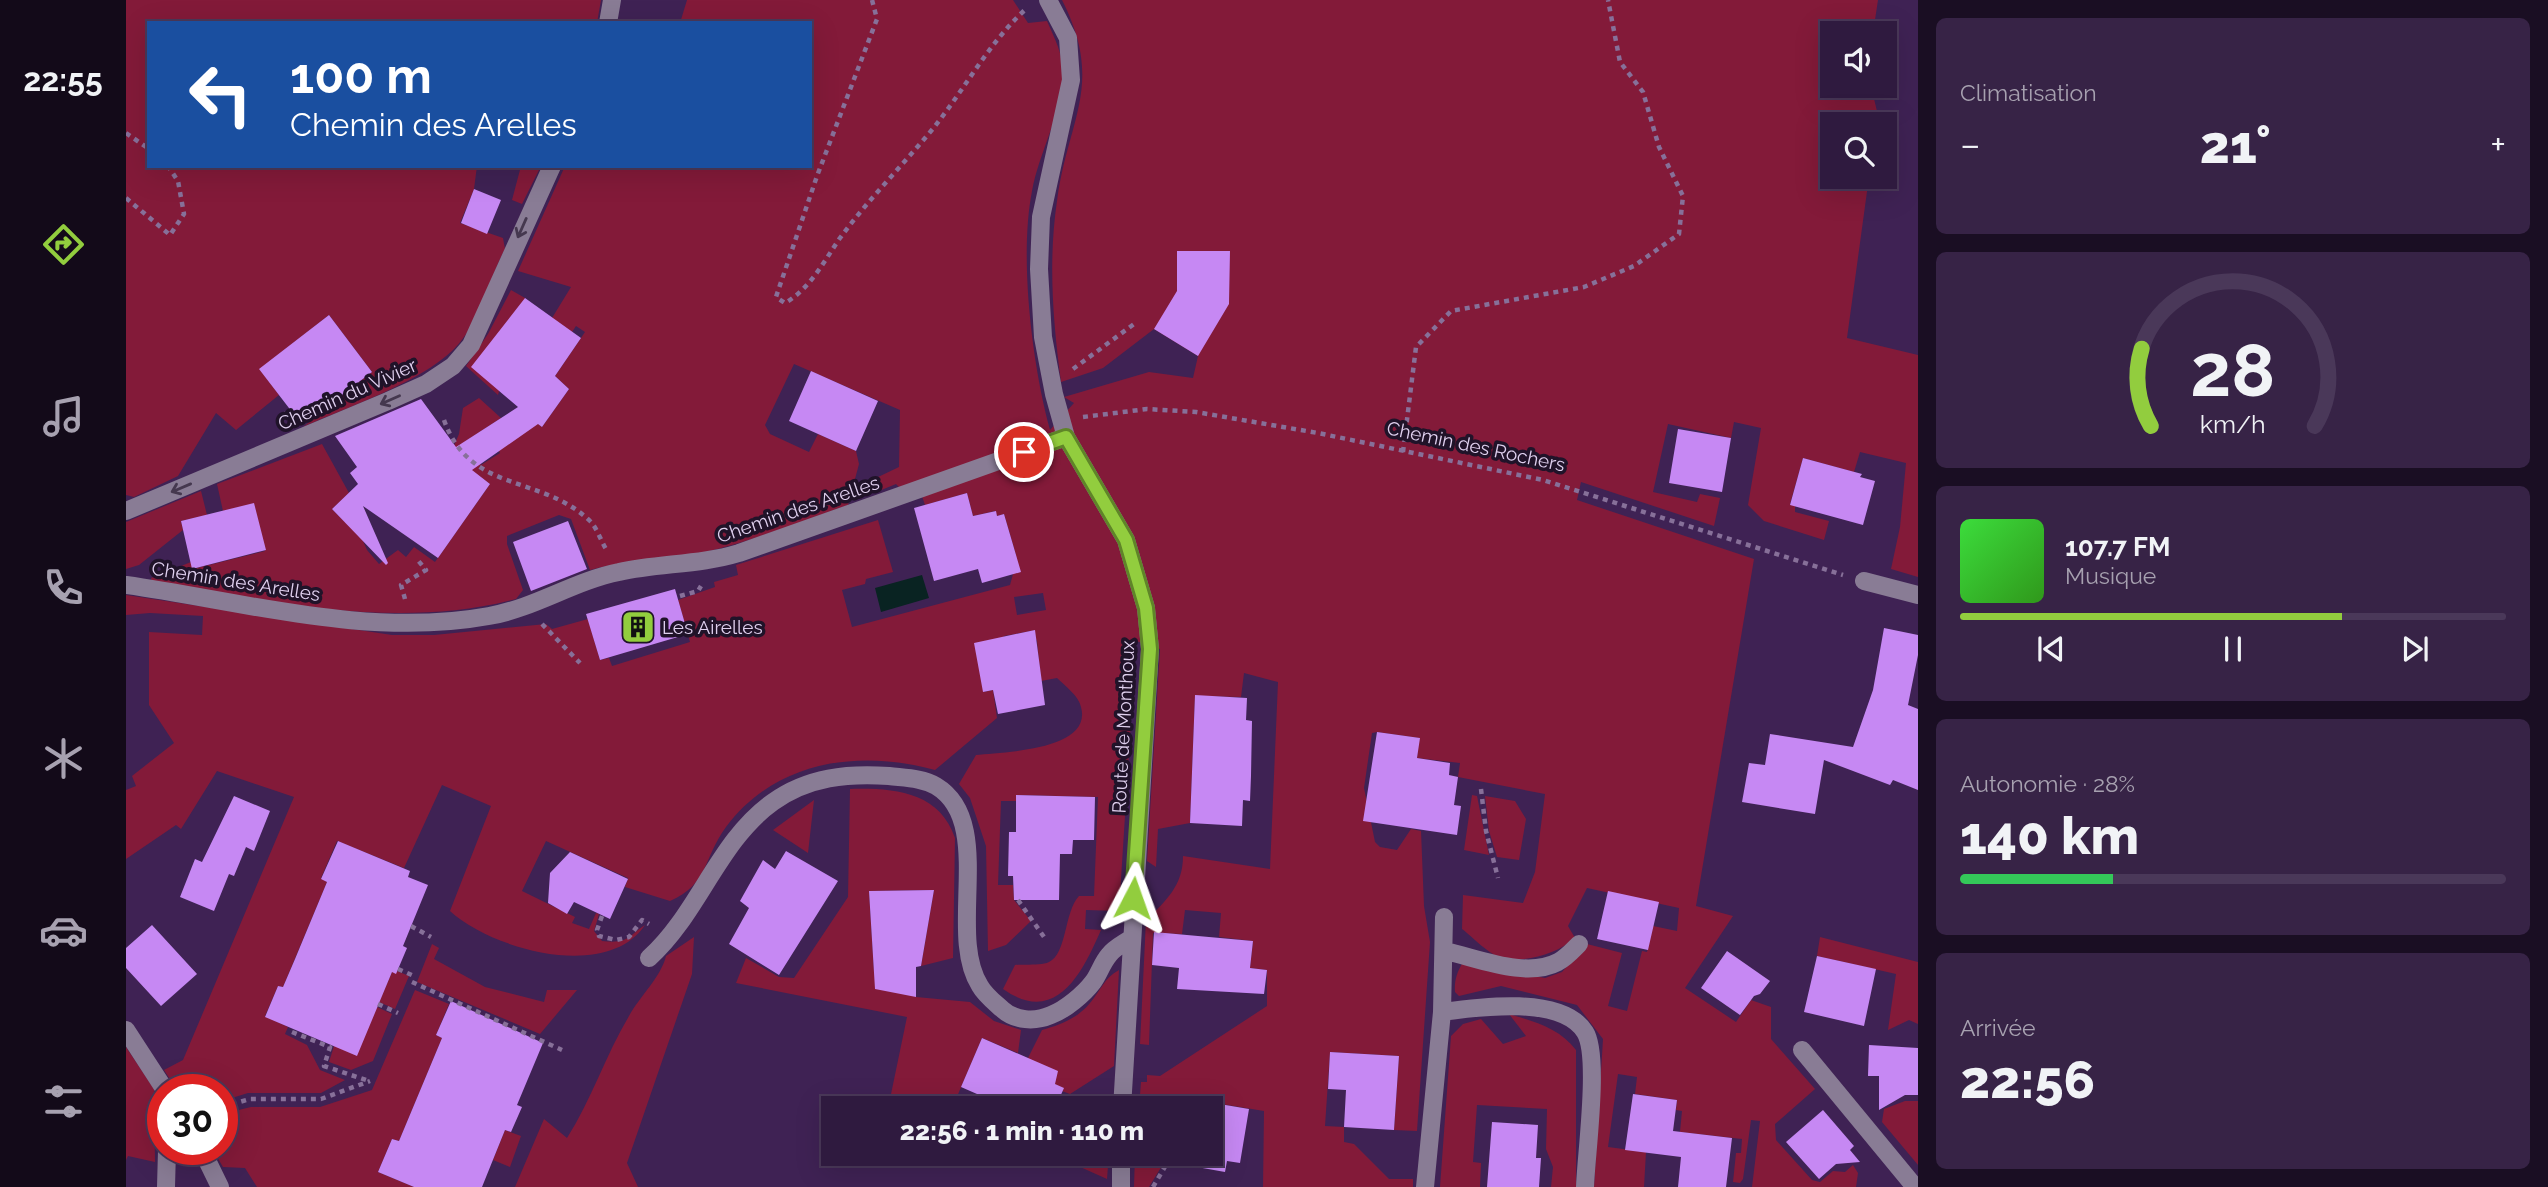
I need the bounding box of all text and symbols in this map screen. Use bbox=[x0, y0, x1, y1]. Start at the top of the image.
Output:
map controls bbox=[1820, 21, 1897, 189]
button: sound bbox=[1820, 21, 1897, 98]
text: 100 m bbox=[290, 47, 432, 104]
icon: left bbox=[175, 49, 266, 140]
text: 22:55 bbox=[23, 61, 103, 98]
text: Climatisation bbox=[1960, 79, 2097, 106]
text: Chemin des Arelles bbox=[290, 106, 577, 143]
button: search bbox=[1820, 112, 1897, 189]
text: 21° bbox=[2200, 114, 2271, 175]
text: − bbox=[1960, 122, 1980, 167]
text: + bbox=[2490, 122, 2506, 167]
one-way arrow bbox=[515, 217, 528, 238]
icon: directions bbox=[39, 220, 88, 269]
text: 28 bbox=[2190, 328, 2276, 413]
street label: Chemin du Vivier bbox=[274, 353, 420, 434]
icon: music bbox=[39, 392, 88, 441]
one-way arrow bbox=[380, 394, 401, 407]
text: km/h bbox=[2200, 408, 2266, 438]
street label: Chemin des Rochers bbox=[1385, 416, 1567, 476]
pin bbox=[994, 422, 1054, 482]
icon: arrive bbox=[1005, 433, 1043, 471]
street label: Chemin des Arelles bbox=[714, 471, 882, 547]
one-way arrow bbox=[170, 482, 192, 495]
text: 107.7 FM bbox=[2065, 532, 2171, 562]
street label: Chemin des Arelles bbox=[150, 557, 322, 605]
text: Musique bbox=[2065, 562, 2156, 589]
icon: phone bbox=[39, 563, 88, 612]
building icon: Les Airelles bbox=[619, 608, 657, 646]
place label: Les Airelles bbox=[662, 616, 763, 638]
icon: previous bbox=[2032, 630, 2070, 668]
icon: pause bbox=[2214, 630, 2252, 668]
icon: next bbox=[2396, 630, 2434, 668]
street label: Route de Monthoux bbox=[1107, 640, 1139, 814]
icon: climate bbox=[39, 734, 88, 783]
text: Autonomie · 28% bbox=[1960, 770, 2135, 797]
text: 140 km bbox=[1960, 805, 2139, 866]
position arrow bbox=[1096, 861, 1170, 935]
icon: car bbox=[39, 906, 88, 955]
text: Arrivée bbox=[1960, 1014, 2036, 1041]
text: 22:56 bbox=[1960, 1049, 2095, 1110]
speed limit sign: 30 bbox=[147, 1074, 238, 1165]
icon: filters bbox=[39, 1077, 88, 1126]
text: 22:56 · 1 min · 110 m bbox=[900, 1116, 1144, 1146]

